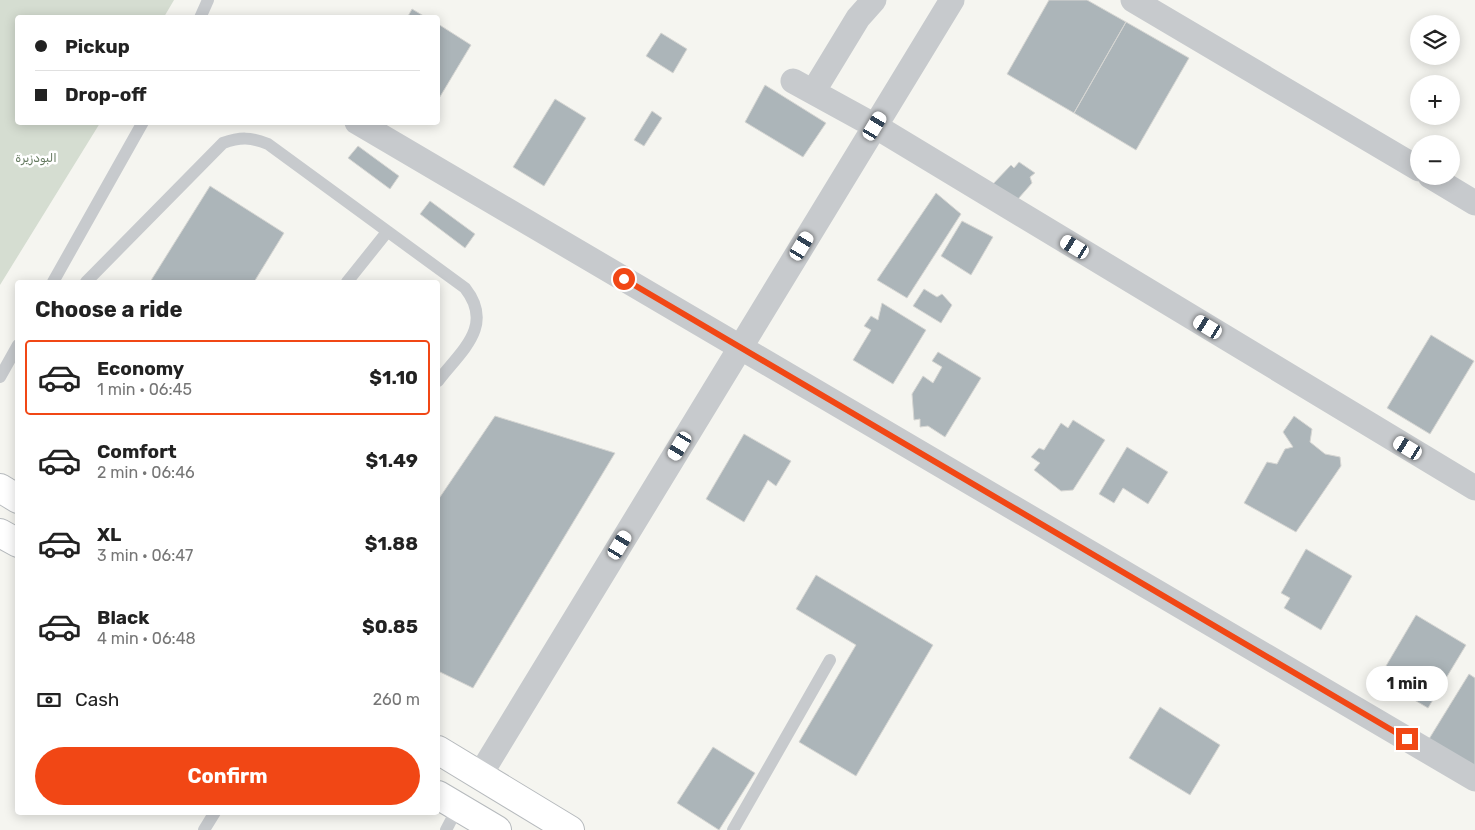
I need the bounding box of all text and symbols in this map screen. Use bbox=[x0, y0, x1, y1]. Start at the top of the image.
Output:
map controls bbox=[1410, 15, 1460, 185]
button: layers bbox=[1410, 15, 1460, 65]
text: Pickup bbox=[65, 35, 130, 58]
button: + bbox=[1410, 75, 1460, 125]
text: Drop-off bbox=[65, 83, 147, 106]
car bbox=[860, 109, 889, 143]
button: − bbox=[1410, 135, 1460, 185]
park label: البودزيرة bbox=[15, 151, 57, 166]
car bbox=[787, 229, 816, 263]
car bbox=[1058, 233, 1091, 261]
route start bbox=[613, 268, 635, 290]
text: Choose a ride bbox=[35, 296, 182, 323]
car bbox=[1191, 313, 1224, 341]
icon: car bbox=[37, 355, 82, 400]
text: Economy bbox=[97, 357, 184, 380]
text: $1.10 bbox=[369, 366, 418, 389]
text: 1 min · 06:45 bbox=[97, 380, 192, 399]
car bbox=[665, 429, 694, 463]
car bbox=[1391, 434, 1424, 462]
icon: car bbox=[37, 438, 82, 483]
text: Comfort bbox=[97, 440, 177, 463]
text: $1.49 bbox=[366, 449, 418, 472]
text: 2 min · 06:46 bbox=[97, 463, 195, 482]
icon: car bbox=[37, 521, 82, 566]
text: XL bbox=[97, 523, 121, 546]
car bbox=[605, 528, 634, 562]
text: $1.88 bbox=[365, 532, 418, 555]
text: 3 min · 06:47 bbox=[97, 546, 193, 565]
icon: car bbox=[37, 604, 82, 649]
text: Black bbox=[97, 606, 149, 629]
text: $0.85 bbox=[362, 615, 418, 638]
text: 4 min · 06:48 bbox=[97, 629, 196, 648]
callout: 1 min bbox=[1366, 666, 1448, 702]
text: 1 min bbox=[1387, 674, 1427, 693]
icon: cash bbox=[35, 686, 63, 714]
text: Cash bbox=[75, 688, 119, 711]
text: 260 m bbox=[373, 690, 420, 709]
route end bbox=[1396, 728, 1418, 750]
button: Confirm bbox=[35, 747, 420, 805]

